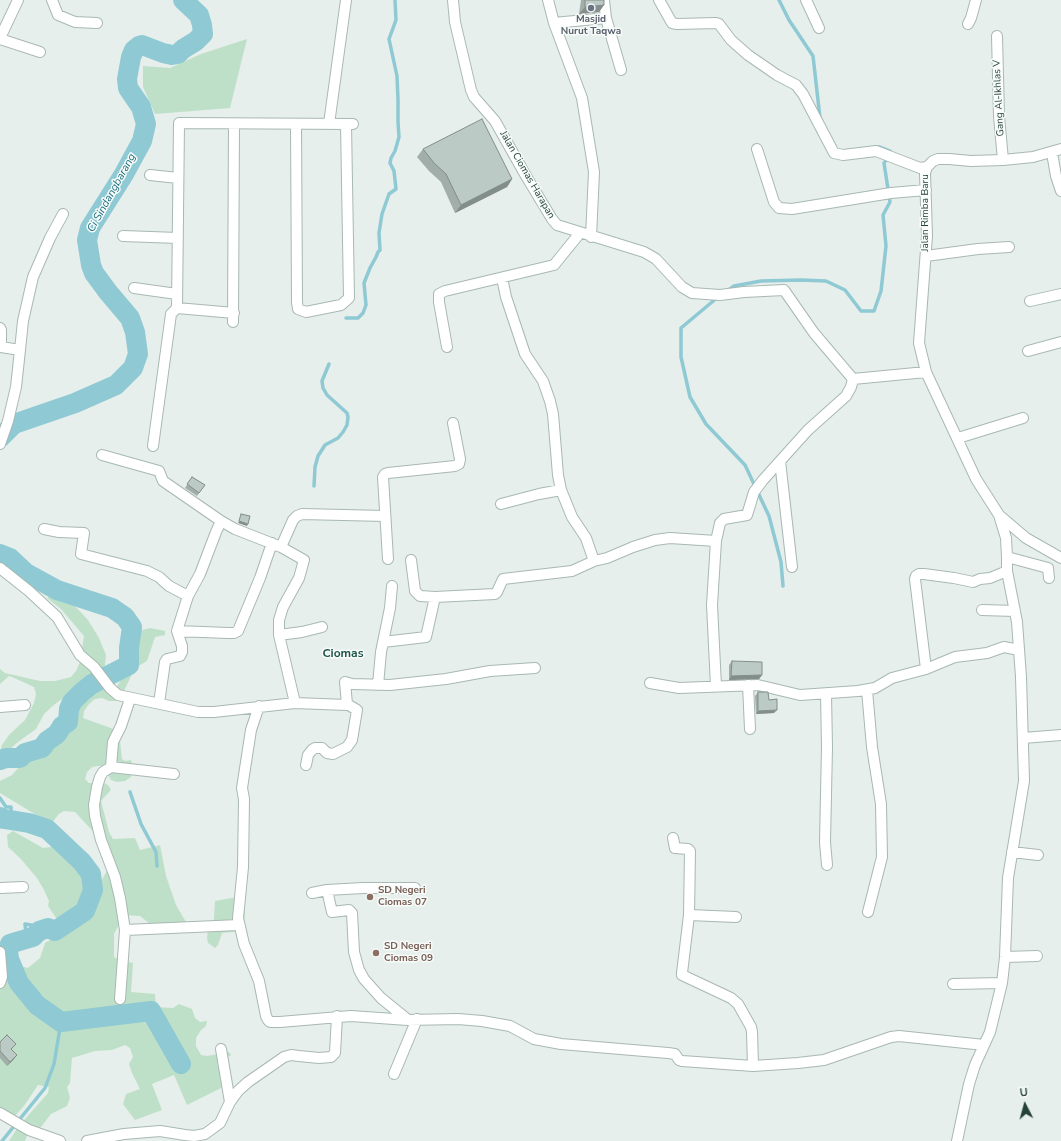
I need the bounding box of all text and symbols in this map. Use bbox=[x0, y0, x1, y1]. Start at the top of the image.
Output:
marker: Masjid Nurut Taqwa bbox=[586, 3, 596, 13]
place label: Masjid Nurut Taqwa bbox=[561, 14, 621, 38]
street label: Gang Al-Ikhlas V bbox=[991, 59, 1007, 137]
street label: Jalan Ciomas Harapan bbox=[497, 129, 557, 221]
water label: Ci Sindangbarang bbox=[85, 151, 139, 235]
street label: Jalan Rimba Baru bbox=[920, 174, 932, 252]
district label: Ciomas bbox=[322, 647, 364, 661]
place label: SD Negeri Ciomas 07 bbox=[378, 885, 427, 908]
marker: SD Negeri Ciomas 07 bbox=[365, 892, 375, 902]
place label: SD Negeri Ciomas 09 bbox=[384, 941, 433, 964]
marker: SD Negeri Ciomas 09 bbox=[371, 948, 381, 958]
north arrow bbox=[1005, 1085, 1045, 1125]
text: U bbox=[1019, 1085, 1029, 1100]

